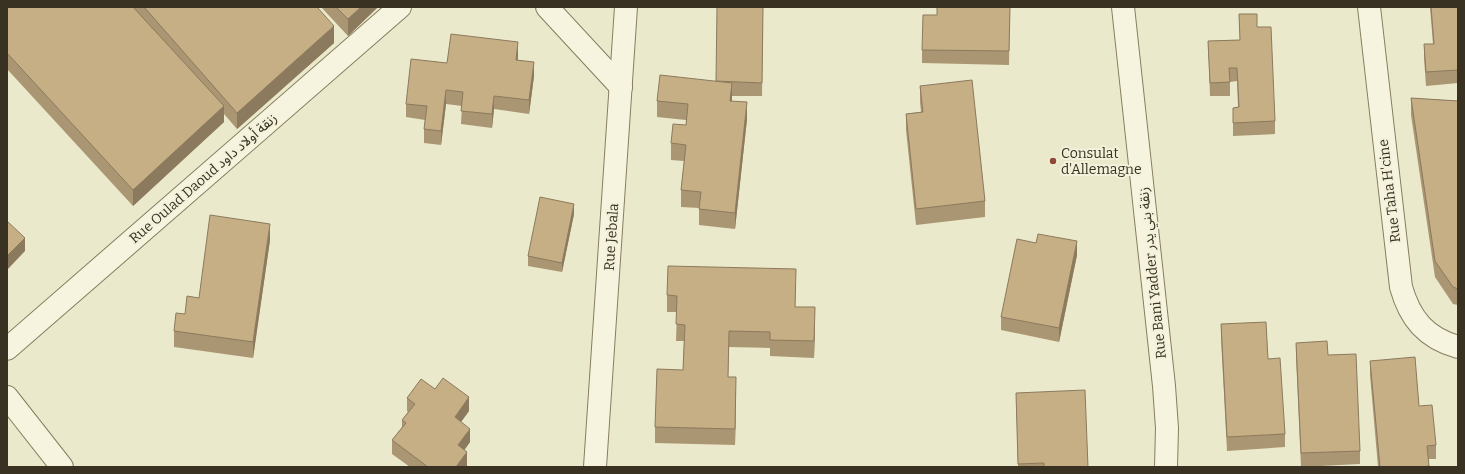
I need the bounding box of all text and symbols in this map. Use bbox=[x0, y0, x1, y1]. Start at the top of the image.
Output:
street label: Rue Oulad Daoud زنقة أولاد داود bbox=[126, 109, 281, 247]
street label: Rue Taha H'cine bbox=[1375, 138, 1404, 244]
place label: Consulat d'Allemagne bbox=[1061, 145, 1142, 178]
marker: Consulat d'Allemagne bbox=[1048, 156, 1058, 166]
street label: Rue Bani Yadder زنقة بني يدر bbox=[1135, 186, 1172, 360]
street label: Rue Jebala bbox=[601, 202, 622, 271]

